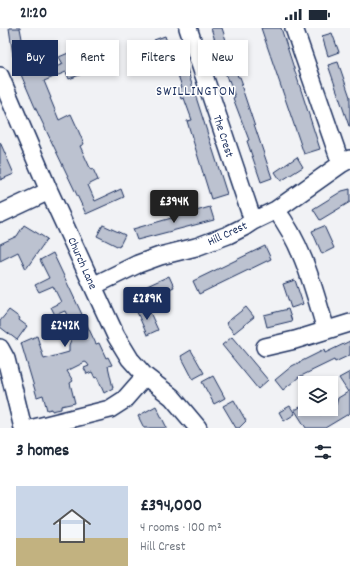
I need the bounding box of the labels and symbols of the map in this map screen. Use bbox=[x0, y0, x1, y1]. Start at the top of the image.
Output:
district label: SWILLINGTON bbox=[156, 82, 236, 102]
street label: The Crest bbox=[208, 113, 238, 160]
pin: £394K bbox=[146, 190, 202, 224]
street label: Hill Crest bbox=[205, 218, 251, 251]
street label: Church Lane bbox=[63, 235, 101, 292]
pin: £289K bbox=[119, 287, 175, 321]
pin: £242K bbox=[37, 314, 93, 348]

